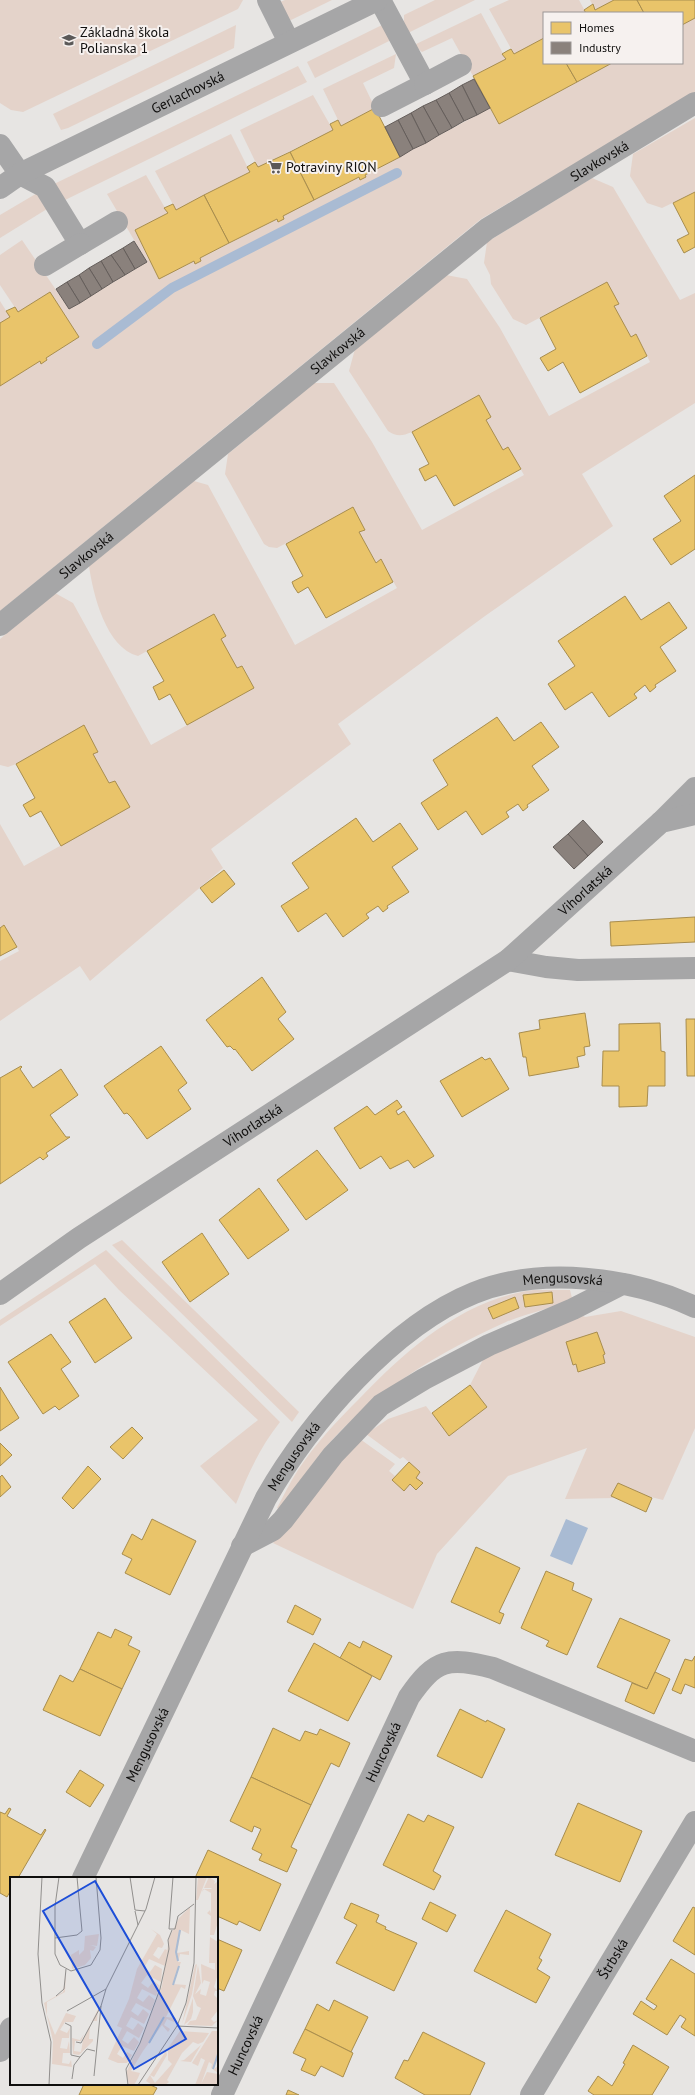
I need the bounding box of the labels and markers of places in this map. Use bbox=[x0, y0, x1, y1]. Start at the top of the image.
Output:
place label: Základná škola Polianska 1 bbox=[80, 23, 169, 57]
school or university icon: Základná škola Polianska 1 bbox=[61, 32, 77, 48]
place label: Potraviny RION bbox=[286, 158, 377, 176]
supermarket icon: Potraviny RION bbox=[267, 159, 283, 175]

